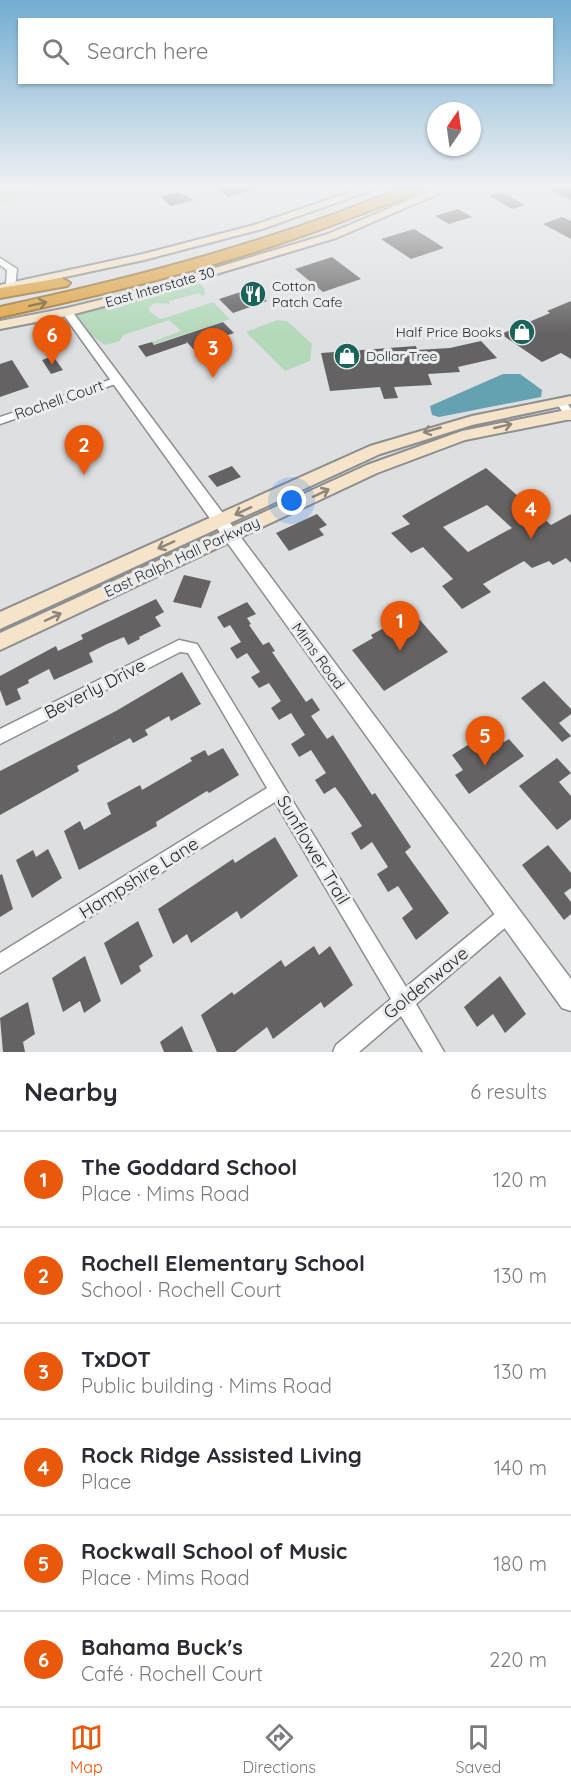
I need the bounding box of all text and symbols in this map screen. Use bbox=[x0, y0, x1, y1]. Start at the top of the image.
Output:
search box bbox=[18, 18, 553, 84]
icon: search bbox=[39, 35, 72, 68]
text: Search here bbox=[87, 37, 208, 65]
north arrow bbox=[427, 102, 481, 156]
street label: East Interstate 30 bbox=[103, 263, 217, 311]
place label: Cotton Patch Cafe bbox=[272, 277, 343, 311]
restaurant icon: Cotton Patch Cafe bbox=[238, 279, 268, 309]
one-way arrow bbox=[28, 297, 47, 309]
pin: 6 bbox=[32, 316, 72, 365]
shop icon: Half Price Books bbox=[507, 317, 537, 347]
place label: Half Price Books bbox=[396, 323, 502, 341]
pin: 3 bbox=[194, 328, 232, 378]
shop icon: Dollar Tree bbox=[332, 341, 362, 371]
place label: Dollar Tree bbox=[366, 347, 437, 365]
street label: Rochell Court bbox=[12, 375, 106, 424]
one-way arrow bbox=[493, 420, 513, 431]
one-way arrow bbox=[423, 425, 442, 436]
pin: 2 bbox=[64, 426, 104, 475]
your location bbox=[277, 486, 306, 515]
one-way arrow bbox=[311, 486, 329, 498]
pin: 4 bbox=[512, 490, 550, 539]
one-way arrow bbox=[234, 506, 252, 518]
street label: East Ralph Hall Parkway bbox=[101, 512, 263, 601]
one-way arrow bbox=[158, 540, 176, 552]
pin: 1 bbox=[380, 602, 420, 651]
one-way arrow bbox=[44, 611, 62, 623]
street label: Mims Road bbox=[288, 619, 349, 693]
street label: Beverly Drive bbox=[40, 653, 149, 724]
pin: 5 bbox=[466, 716, 504, 766]
street label: Sunflower Trail bbox=[272, 791, 355, 908]
street label: Hampshire Lane bbox=[75, 832, 203, 923]
street label: Goldenwave bbox=[379, 941, 473, 1024]
text: Nearby bbox=[24, 1075, 118, 1108]
text: 6 results bbox=[470, 1079, 547, 1104]
text: The Goddard School bbox=[81, 1153, 297, 1181]
text: 1 bbox=[40, 1167, 47, 1192]
text: 120 m bbox=[493, 1167, 547, 1192]
text: Place · Mims Road bbox=[81, 1181, 250, 1206]
text: Rochell Elementary School bbox=[81, 1249, 365, 1277]
text: 2 bbox=[38, 1263, 49, 1288]
text: 130 m bbox=[494, 1263, 547, 1288]
text: School · Rochell Court bbox=[81, 1277, 282, 1302]
text: TxDOT bbox=[81, 1345, 151, 1373]
text: 3 bbox=[38, 1359, 49, 1384]
text: 130 m bbox=[494, 1359, 547, 1384]
text: Public building · Mims Road bbox=[81, 1373, 332, 1398]
text: Rock Ridge Assisted Living bbox=[81, 1441, 362, 1469]
text: 4 bbox=[38, 1455, 49, 1480]
text: 140 m bbox=[494, 1455, 547, 1480]
text: Place bbox=[81, 1469, 131, 1494]
text: Rockwall School of Music bbox=[81, 1537, 347, 1565]
text: 5 bbox=[38, 1551, 49, 1576]
text: 180 m bbox=[493, 1551, 547, 1576]
text: Place · Mims Road bbox=[81, 1565, 250, 1590]
text: Bahama Buck's bbox=[81, 1633, 243, 1661]
text: 6 bbox=[38, 1647, 49, 1672]
text: 220 m bbox=[489, 1647, 547, 1672]
text: Café · Rochell Court bbox=[81, 1661, 263, 1686]
tab: Map bbox=[70, 1721, 103, 1777]
tab: Directions bbox=[243, 1721, 316, 1777]
tab: Saved bbox=[456, 1721, 501, 1777]

